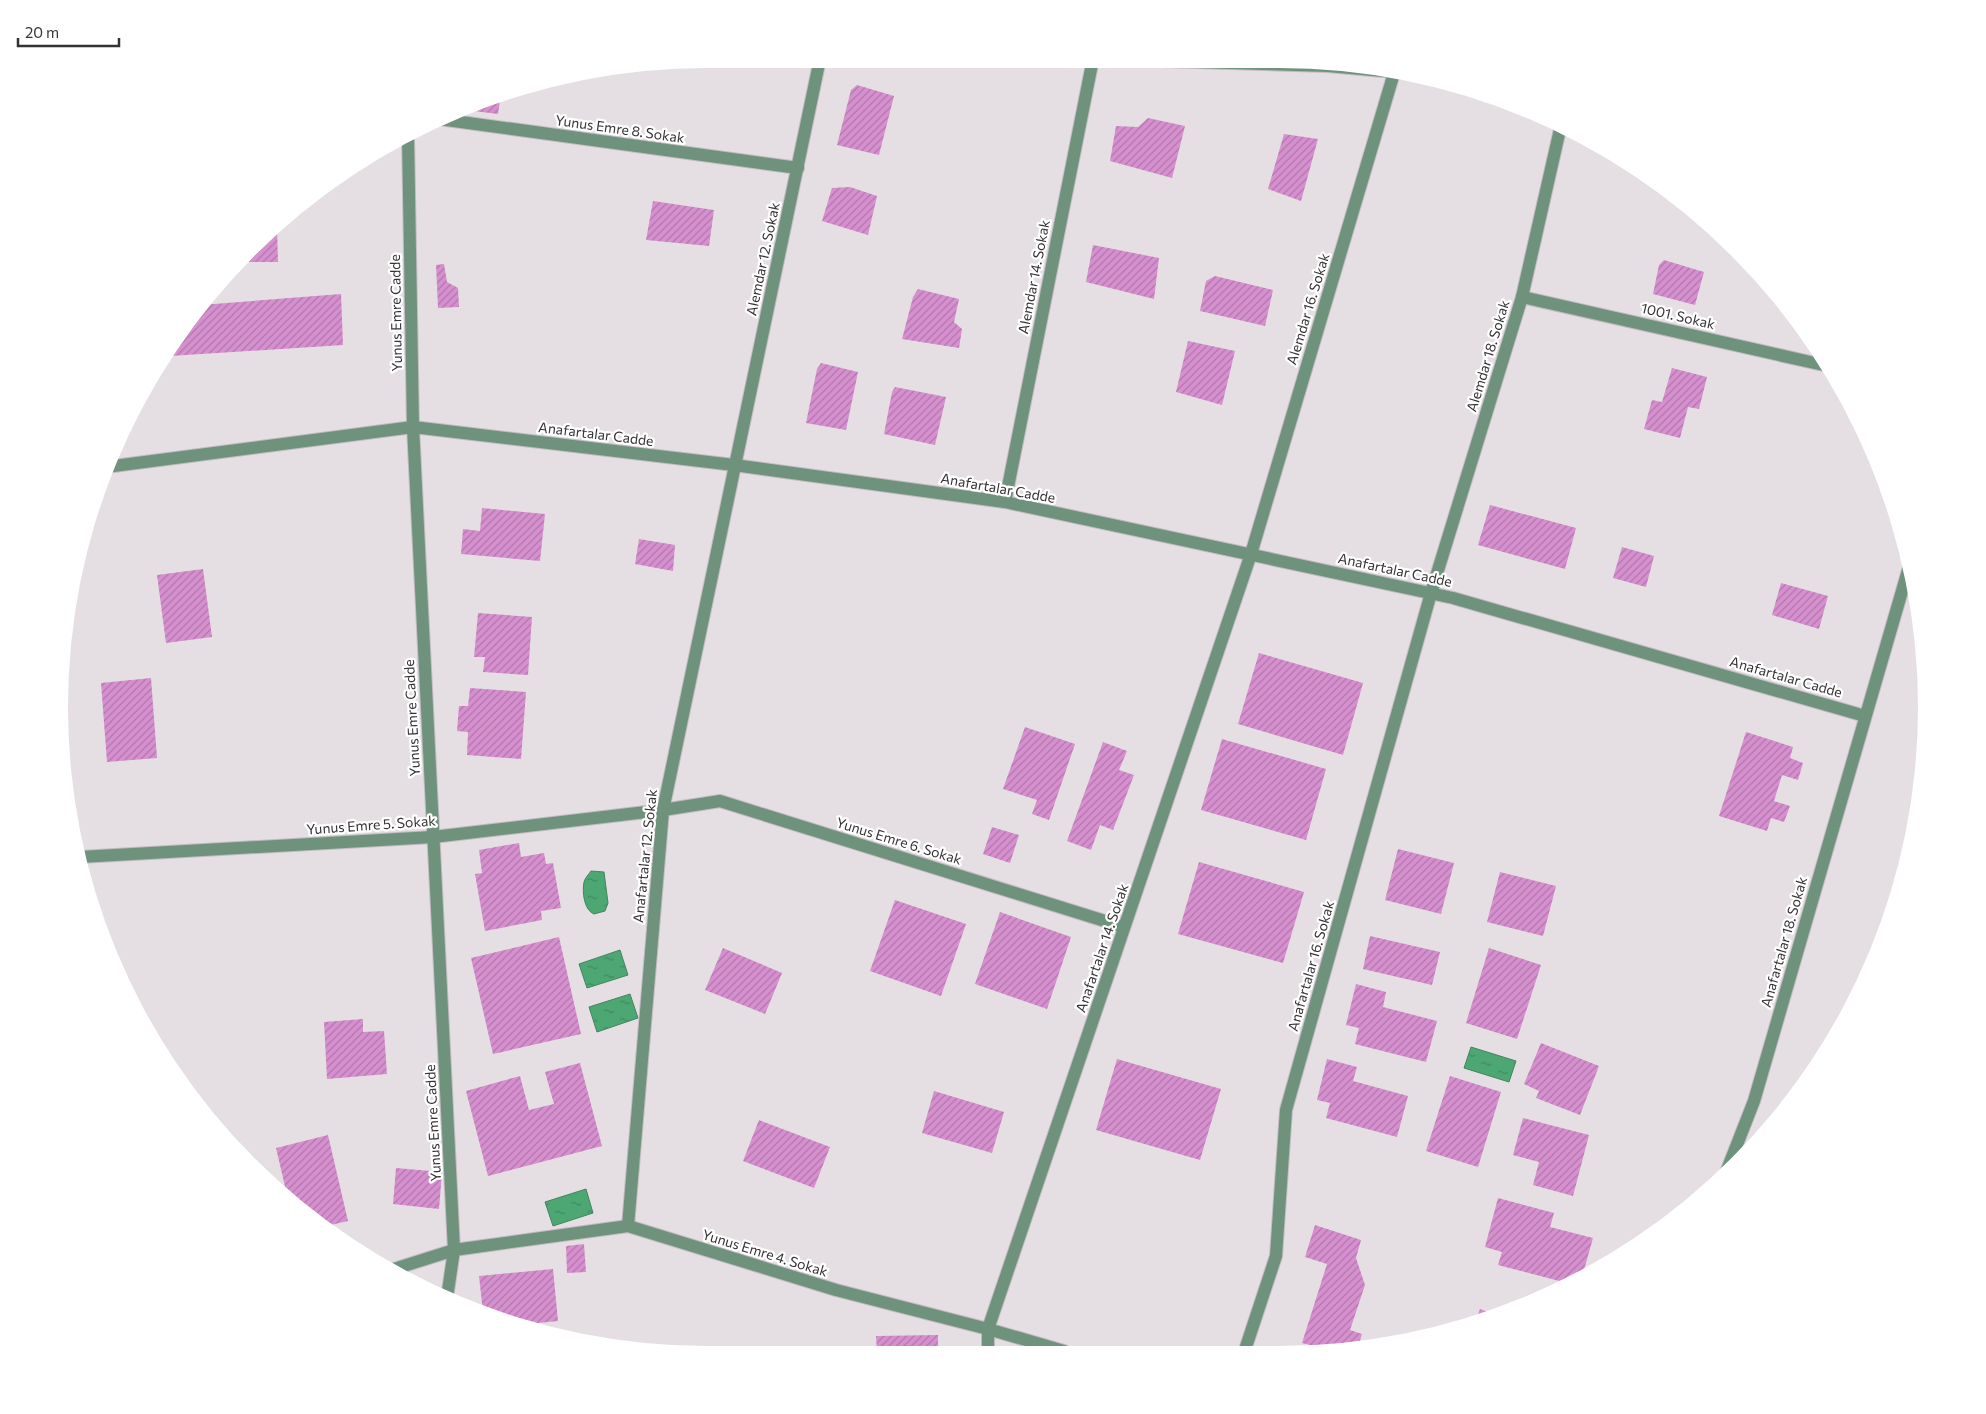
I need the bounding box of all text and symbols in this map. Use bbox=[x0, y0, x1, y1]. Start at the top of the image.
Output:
scale bar bbox=[18, 15, 119, 47]
text: 20 m bbox=[25, 23, 59, 41]
street label: Yunus Emre 8. Sokak bbox=[554, 111, 686, 146]
street label: Alemdar 12. Sokak bbox=[742, 200, 783, 317]
street label: Alemdar 14. Sokak bbox=[1014, 218, 1053, 335]
street label: Alemdar 16. Sokak bbox=[1282, 251, 1333, 367]
street label: Yunus Emre Cadde bbox=[386, 254, 405, 372]
street label: Alemdar 18. Sokak bbox=[1462, 298, 1513, 414]
street label: 1001. Sokak bbox=[1640, 299, 1717, 332]
street label: Anafartalar Cadde bbox=[537, 418, 655, 449]
street label: Anafartalar Cadde bbox=[939, 469, 1057, 506]
street label: Anafartalar Cadde bbox=[1337, 549, 1454, 590]
street label: Anafartalar Cadde bbox=[1728, 652, 1844, 701]
street label: Yunus Emre Cadde bbox=[400, 659, 423, 777]
street label: Anafartalar 12. Sokak bbox=[629, 788, 660, 924]
street label: Yunus Emre 5. Sokak bbox=[306, 811, 437, 838]
street label: Yunus Emre 6. Sokak bbox=[834, 813, 964, 868]
street label: Anafartalar 18. Sokak bbox=[1757, 874, 1810, 1009]
street label: Anafartalar 14. Sokak bbox=[1072, 881, 1132, 1014]
street label: Anafartalar 16. Sokak bbox=[1284, 898, 1337, 1033]
street label: Yunus Emre Cadde bbox=[421, 1064, 444, 1182]
street label: Yunus Emre 4. Sokak bbox=[700, 1225, 830, 1280]

